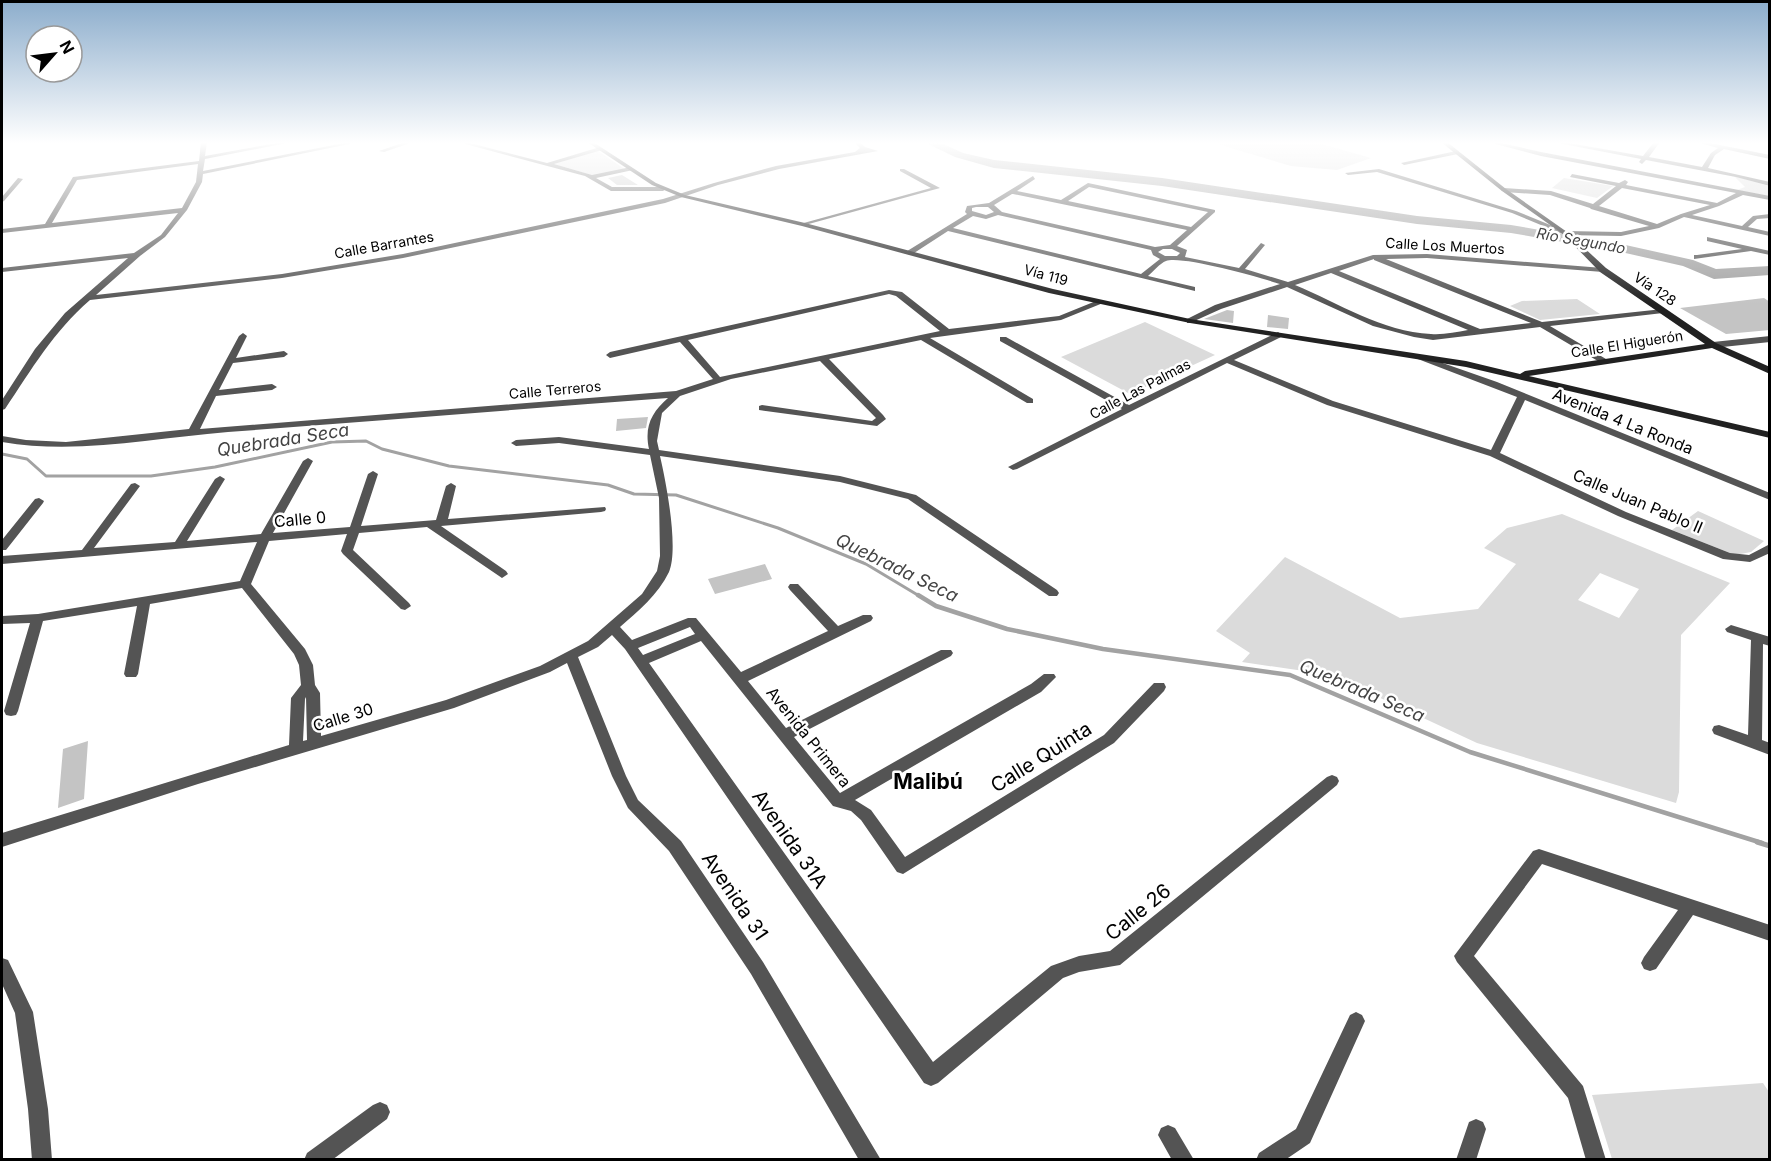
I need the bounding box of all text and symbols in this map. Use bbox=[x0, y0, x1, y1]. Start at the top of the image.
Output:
north arrow bbox=[24, 24, 84, 84]
text: N bbox=[56, 37, 79, 57]
water label: Río Segundo bbox=[1535, 223, 1627, 258]
street label: Calle Barrantes bbox=[333, 227, 435, 262]
street label: Calle Los Muertos bbox=[1385, 234, 1505, 257]
street label: Vía 119 bbox=[1022, 260, 1070, 289]
street label: Vía 128 bbox=[1631, 268, 1680, 309]
street label: Calle El Higuerón bbox=[1570, 326, 1684, 361]
street label: Calle Las Palmas bbox=[1086, 355, 1193, 422]
street label: Calle Terreros bbox=[508, 377, 602, 402]
street label: Avenida 4 La Ronda bbox=[1550, 384, 1696, 458]
water label: Quebrada Seca bbox=[215, 419, 351, 460]
street label: Calle Juan Pablo II bbox=[1570, 465, 1706, 537]
street label: Calle 0 bbox=[273, 507, 327, 531]
water label: Quebrada Seca bbox=[833, 529, 962, 606]
water label: Quebrada Seca bbox=[1297, 655, 1428, 726]
street label: Avenida Primera bbox=[762, 683, 856, 791]
street label: Calle 30 bbox=[310, 698, 376, 736]
street label: Calle Quinta bbox=[986, 716, 1096, 798]
district label: Malibú bbox=[893, 769, 963, 794]
street label: Avenida 31A bbox=[747, 785, 833, 893]
street label: Avenida 31 bbox=[697, 847, 773, 945]
street label: Calle 26 bbox=[1100, 878, 1176, 946]

